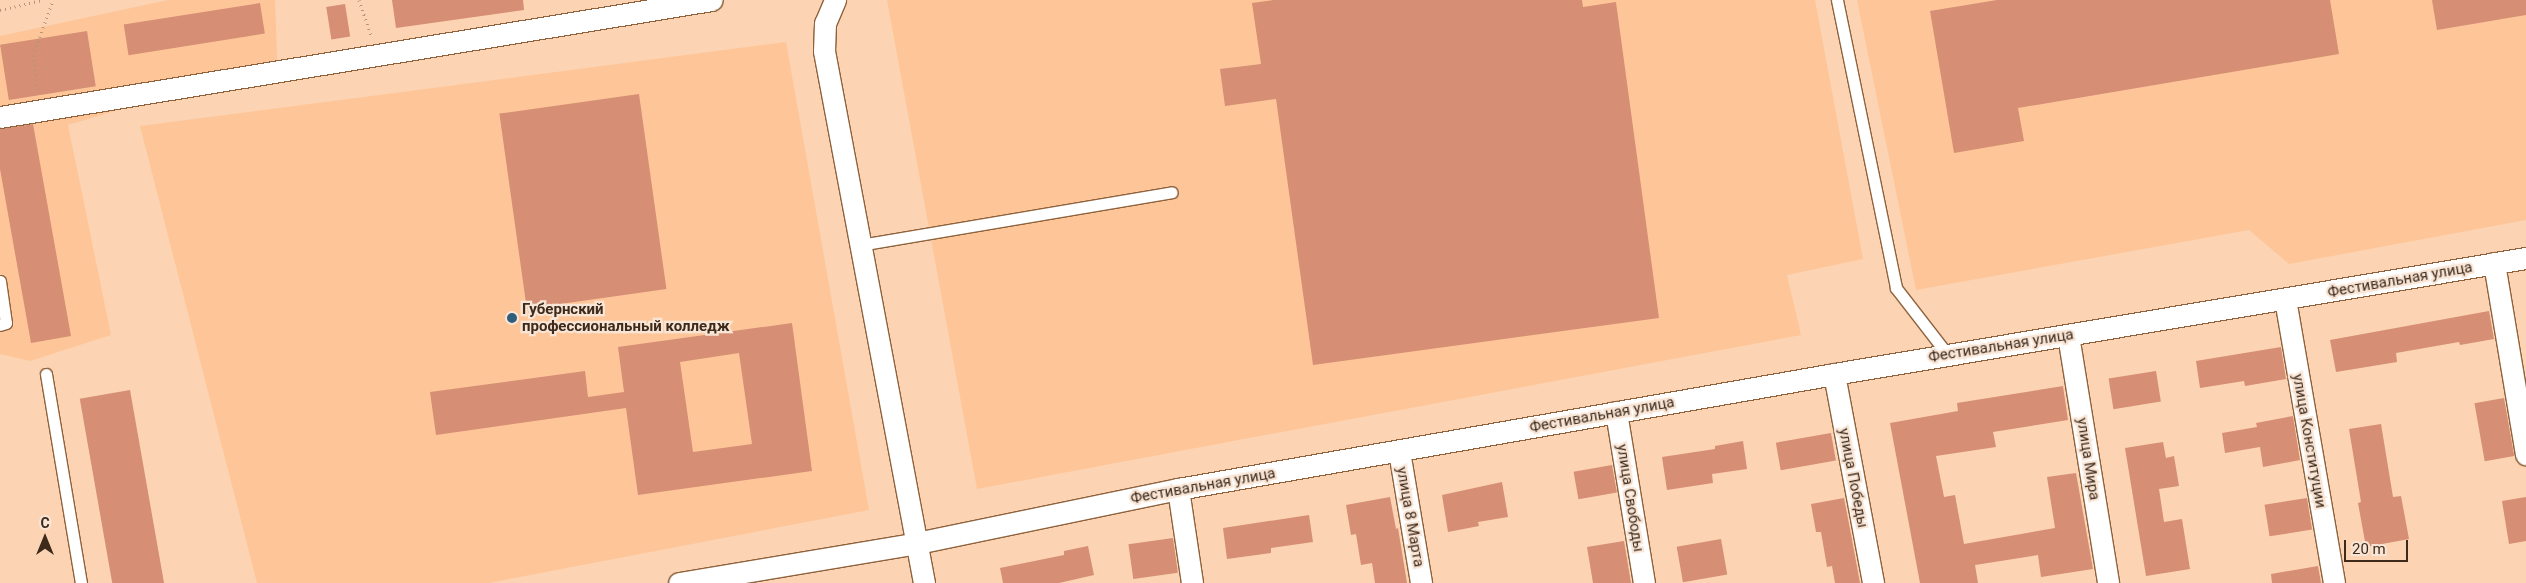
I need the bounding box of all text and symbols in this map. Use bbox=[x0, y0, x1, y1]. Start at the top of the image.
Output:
street label: Фестивальная улица bbox=[2326, 258, 2474, 302]
place label: Губернский профессиональный колледж bbox=[522, 300, 730, 335]
marker: Губернский профессиональный колледж bbox=[506, 312, 518, 324]
street label: Фестивальная улица bbox=[1927, 326, 2075, 366]
street label: улица Конституции bbox=[2288, 373, 2330, 509]
street label: Фестивальная улица bbox=[1528, 393, 1676, 437]
street label: улица Мира bbox=[2073, 416, 2103, 502]
street label: улица Победы bbox=[1835, 427, 1871, 529]
street label: улица Свободы bbox=[1613, 443, 1647, 553]
street label: Фестивальная улица bbox=[1129, 464, 1277, 508]
street label: улица 8 Марта bbox=[1392, 466, 1428, 568]
north arrow bbox=[20, 513, 70, 563]
text: С bbox=[40, 515, 50, 531]
scale bar bbox=[2346, 530, 2410, 562]
text: 20 m bbox=[2352, 540, 2386, 558]

